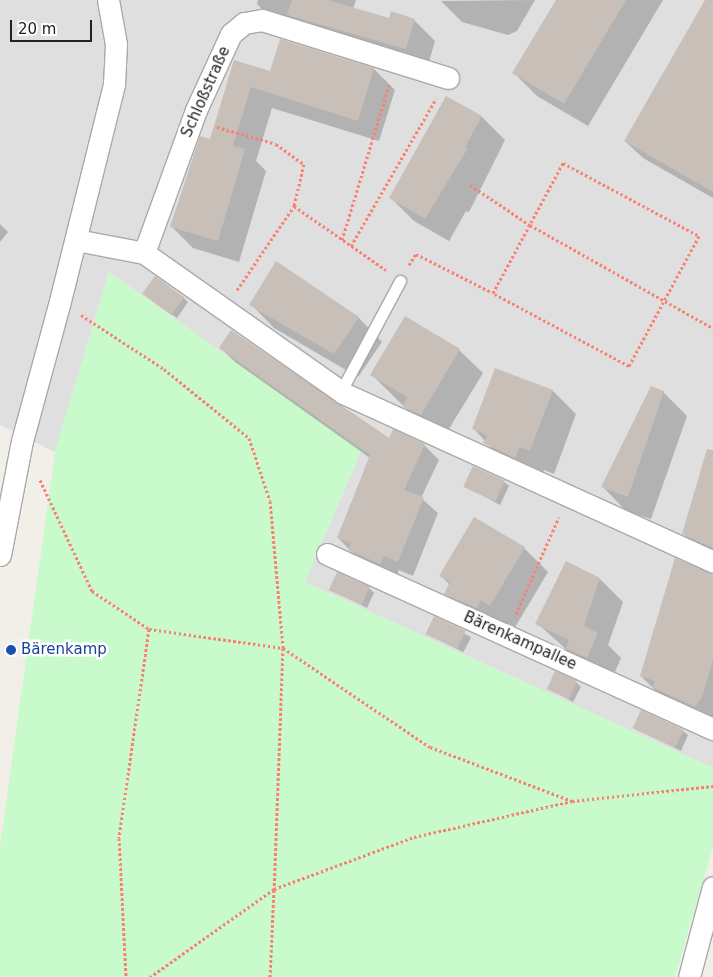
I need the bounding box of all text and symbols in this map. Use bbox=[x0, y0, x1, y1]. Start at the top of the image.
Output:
scale bar bbox=[12, 10, 95, 42]
text: 20 m bbox=[18, 20, 56, 38]
street label: Schloßstraße bbox=[178, 44, 234, 140]
street label: Bärenkampallee bbox=[461, 608, 579, 674]
place label: Bärenkamp bbox=[21, 641, 107, 659]
marker: Bärenkamp bbox=[5, 644, 17, 656]

